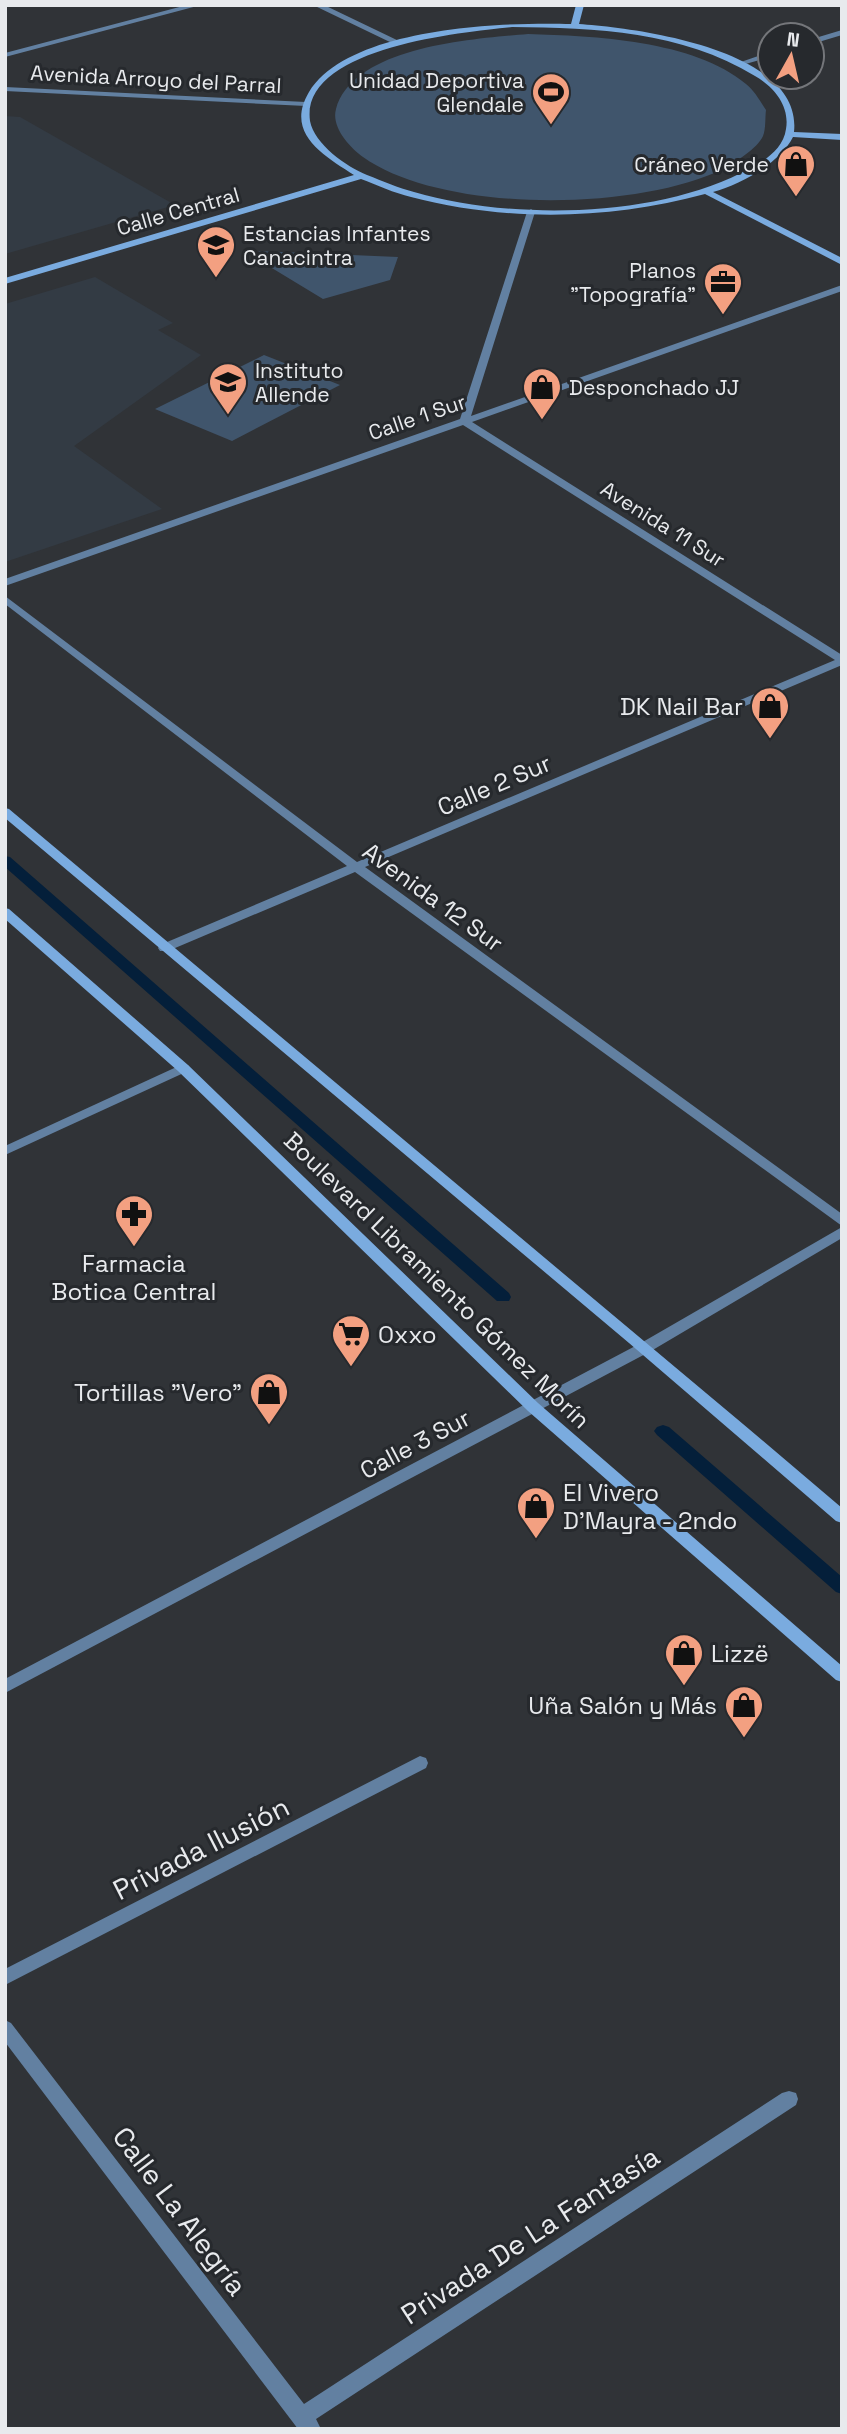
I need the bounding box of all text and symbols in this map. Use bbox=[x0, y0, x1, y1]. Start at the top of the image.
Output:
north arrow bbox=[756, 21, 826, 91]
text: N bbox=[785, 26, 801, 53]
street label: Avenida Arroyo del Parral bbox=[30, 59, 282, 99]
place label: Unidad Deportiva Glendale bbox=[349, 67, 524, 118]
sports icon: Unidad Deportiva Glendale bbox=[530, 71, 572, 126]
shop icon: Cráneo Verde bbox=[775, 143, 817, 198]
place label: Cráneo Verde bbox=[634, 151, 769, 178]
street label: Calle Central bbox=[113, 181, 243, 241]
place label: Estancias Infantes Canacintra bbox=[243, 220, 431, 271]
school or university icon: Estancias Infantes Canacintra bbox=[195, 224, 237, 279]
place label: Planos "Topografía" bbox=[570, 257, 696, 308]
office icon: Planos "Topografía" bbox=[702, 261, 744, 316]
place label: Instituto Allende bbox=[255, 357, 343, 408]
school or university icon: Instituto Allende bbox=[207, 361, 249, 416]
shop icon: Desponchado JJ bbox=[521, 366, 563, 421]
place label: Desponchado JJ bbox=[569, 374, 739, 401]
street label: Calle 1 Sur bbox=[365, 388, 469, 446]
street label: Avenida 11 Sur bbox=[596, 475, 730, 573]
shop icon: DK Nail Bar bbox=[749, 685, 791, 740]
place label: DK Nail Bar bbox=[620, 691, 743, 722]
street label: Calle 2 Sur bbox=[433, 747, 555, 823]
street label: Avenida 12 Sur bbox=[357, 836, 509, 958]
street label: Boulevard Libramiento Gómez Morín bbox=[277, 1125, 597, 1435]
pharmacy icon: Farmacia Botica Central bbox=[113, 1193, 155, 1248]
place label: Farmacia Botica Central bbox=[52, 1248, 216, 1307]
supermarket icon: Oxxo bbox=[330, 1313, 372, 1368]
place label: Oxxo bbox=[378, 1319, 437, 1350]
shop icon: Tortillas "Vero" bbox=[248, 1371, 290, 1426]
place label: Tortillas "Vero" bbox=[74, 1377, 242, 1408]
street label: Calle 3 Sur bbox=[355, 1402, 475, 1486]
place label: El Vivero D'Mayra - 2ndo bbox=[563, 1477, 737, 1536]
shop icon: El Vivero D'Mayra - 2ndo bbox=[515, 1485, 557, 1540]
shop icon: Lizzë bbox=[663, 1632, 705, 1687]
place label: Lizzë bbox=[711, 1638, 769, 1669]
shop icon: Uña Salón y Más bbox=[723, 1684, 765, 1739]
place label: Uña Salón y Más bbox=[528, 1690, 717, 1721]
street label: Privada Ilusión bbox=[107, 1788, 295, 1908]
street label: Calle La Alegría bbox=[105, 2119, 255, 2303]
street label: Privada De La Fantasía bbox=[394, 2138, 666, 2332]

